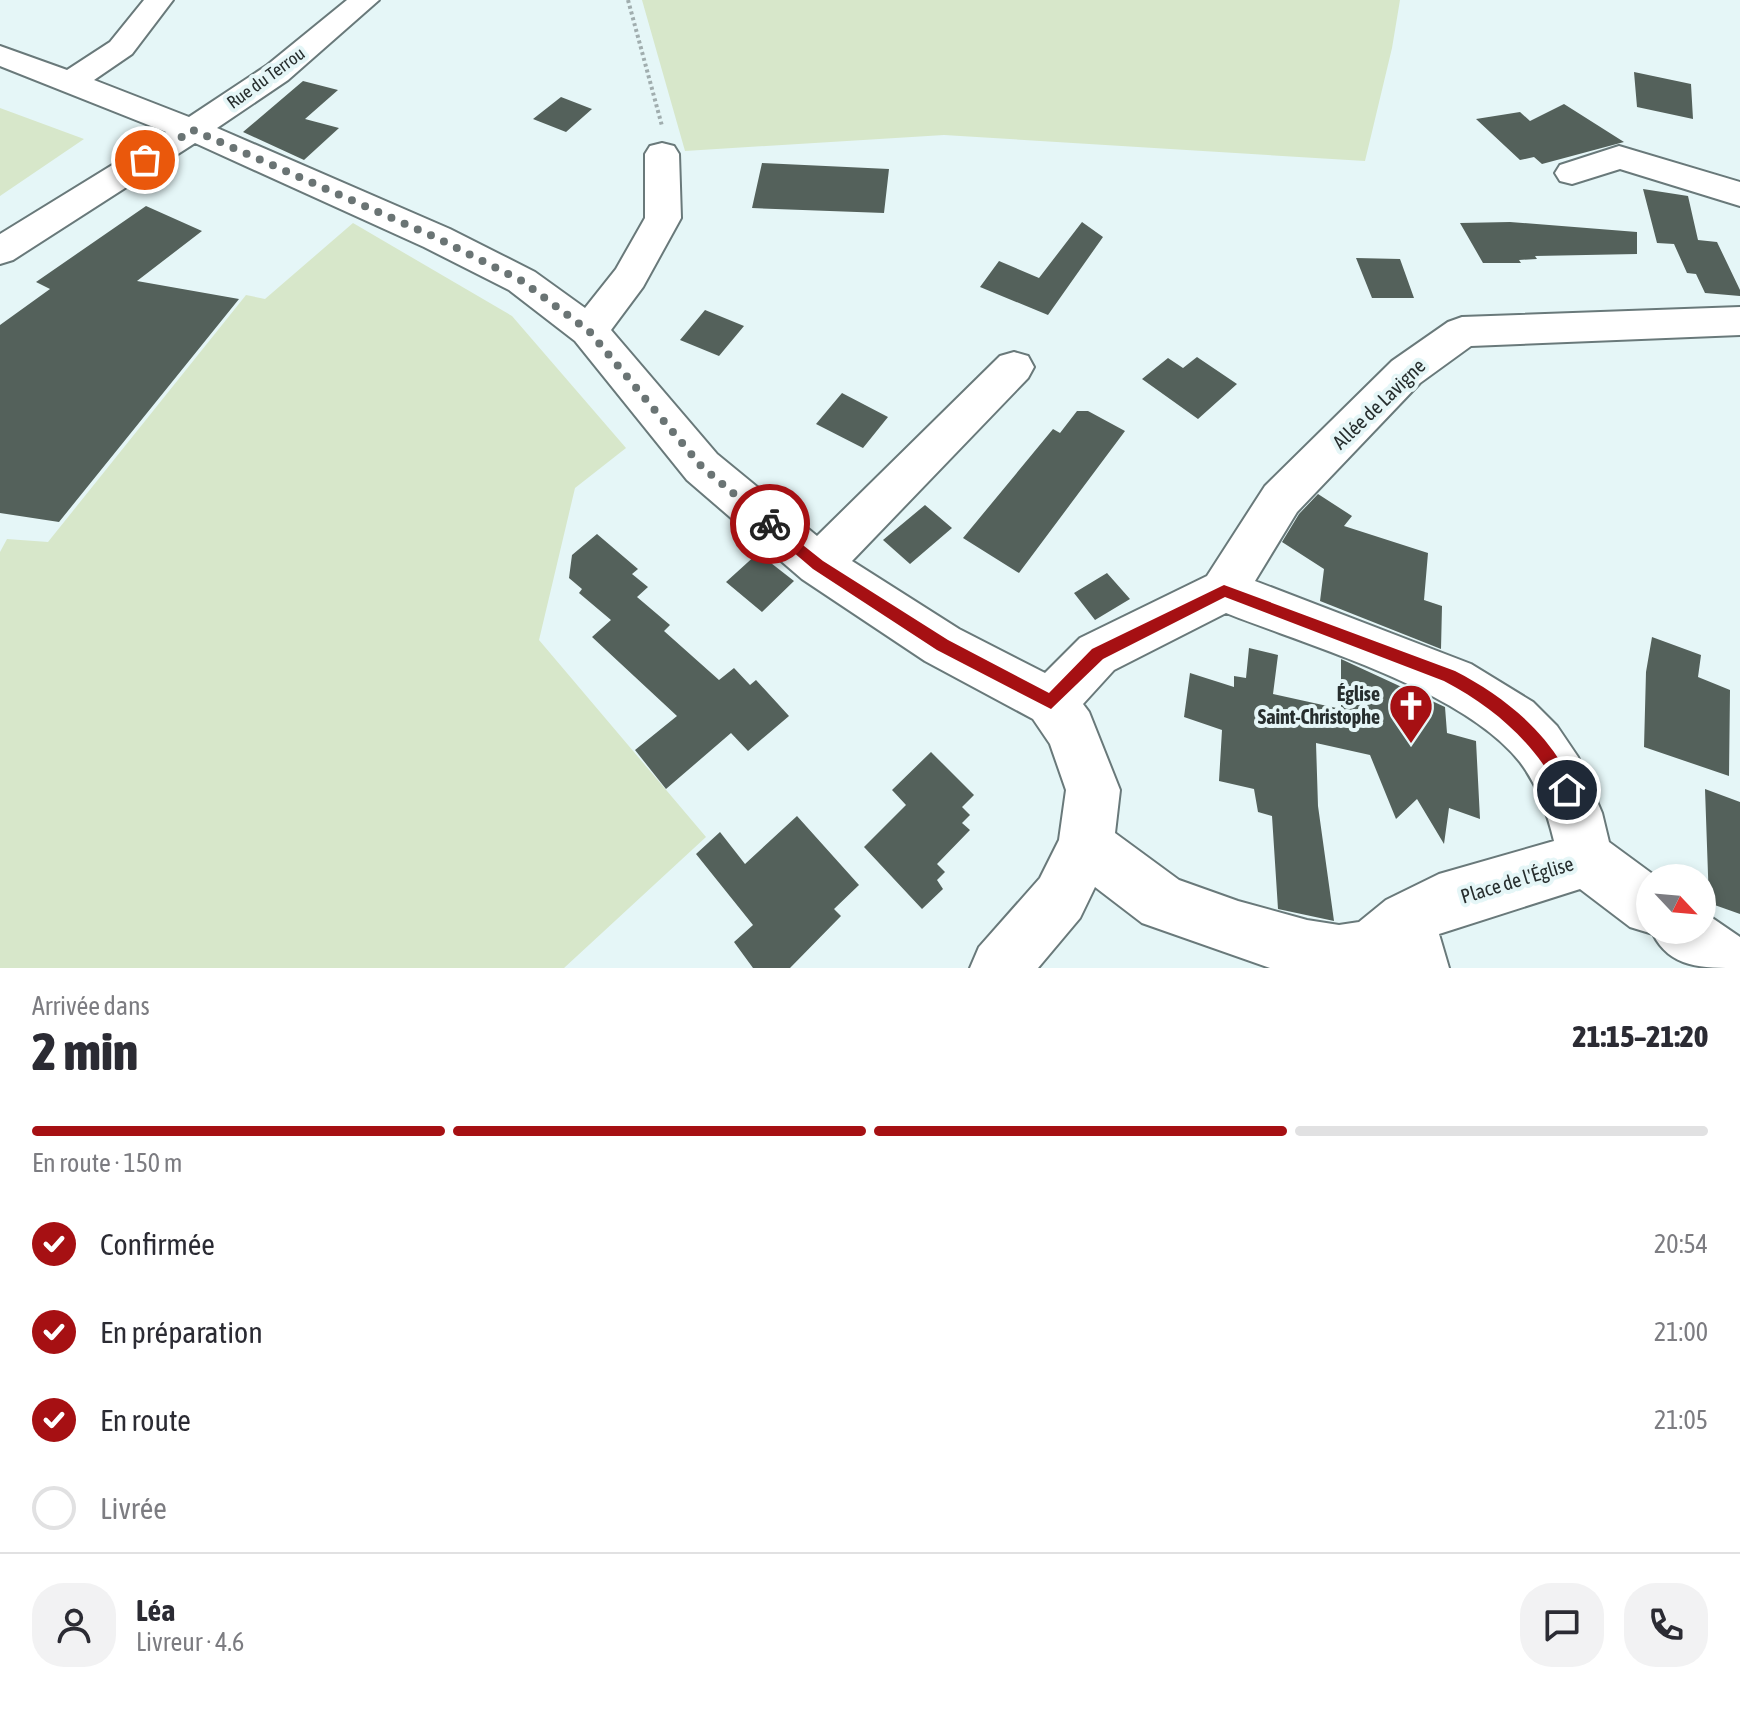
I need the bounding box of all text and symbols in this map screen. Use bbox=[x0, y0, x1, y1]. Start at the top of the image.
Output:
street label: Rue du Terrou bbox=[223, 42, 309, 113]
pin bbox=[111, 126, 179, 194]
icon: bag bbox=[123, 138, 167, 182]
street label: Allée de Lavigne bbox=[1328, 354, 1430, 453]
courier bbox=[730, 484, 810, 564]
icon: bike bbox=[748, 502, 792, 546]
place label: Église Saint-Christophe bbox=[1258, 682, 1380, 728]
church icon: Église Saint-Christophe bbox=[1387, 682, 1435, 745]
pin bbox=[1533, 756, 1601, 824]
icon: home bbox=[1545, 768, 1589, 812]
street label: Place de l'Église bbox=[1458, 851, 1576, 908]
north arrow bbox=[1636, 864, 1716, 944]
map controls bbox=[1636, 864, 1716, 944]
text: Arrivée dans bbox=[32, 991, 150, 1021]
text: 21:15–21:20 bbox=[1573, 1019, 1708, 1053]
text: 2 min bbox=[32, 1021, 138, 1081]
text: En route · 150 m bbox=[32, 1148, 182, 1178]
icon: check bbox=[32, 1222, 76, 1266]
text: Confirmée bbox=[100, 1227, 215, 1261]
text: 20:54 bbox=[1654, 1229, 1708, 1259]
icon: check bbox=[32, 1310, 76, 1354]
text: En préparation bbox=[100, 1315, 263, 1349]
text: 21:00 bbox=[1654, 1317, 1708, 1347]
icon: check bbox=[32, 1398, 76, 1442]
text: En route bbox=[100, 1403, 191, 1437]
text: 21:05 bbox=[1654, 1405, 1708, 1435]
text: Livrée bbox=[100, 1491, 167, 1525]
button: person bbox=[32, 1583, 116, 1667]
button: chat bbox=[1520, 1583, 1604, 1667]
button: phone bbox=[1624, 1583, 1708, 1667]
text: Léa bbox=[136, 1593, 175, 1627]
text: Livreur · 4.6 bbox=[136, 1627, 244, 1657]

